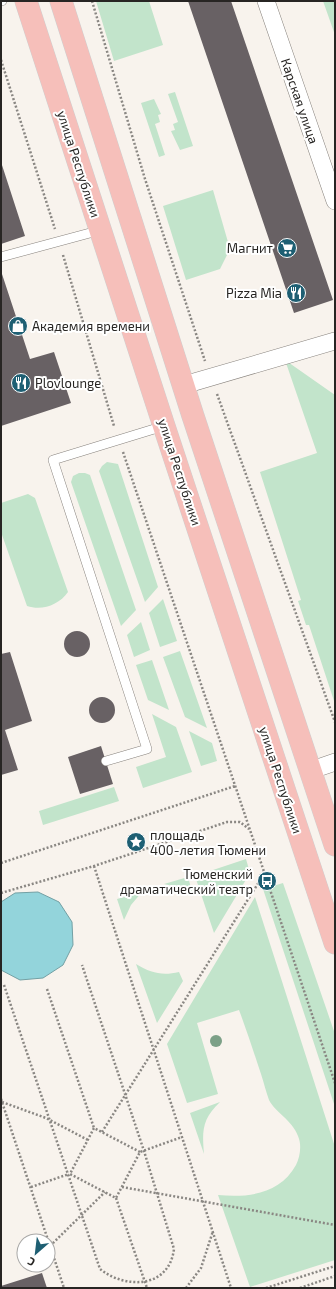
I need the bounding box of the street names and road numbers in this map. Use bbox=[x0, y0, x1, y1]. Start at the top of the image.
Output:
street label: Карская улица bbox=[278, 56, 322, 146]
street label: улица Республики bbox=[54, 108, 104, 220]
street label: улица Республики bbox=[155, 416, 205, 528]
street label: улица Республики bbox=[256, 724, 306, 836]

